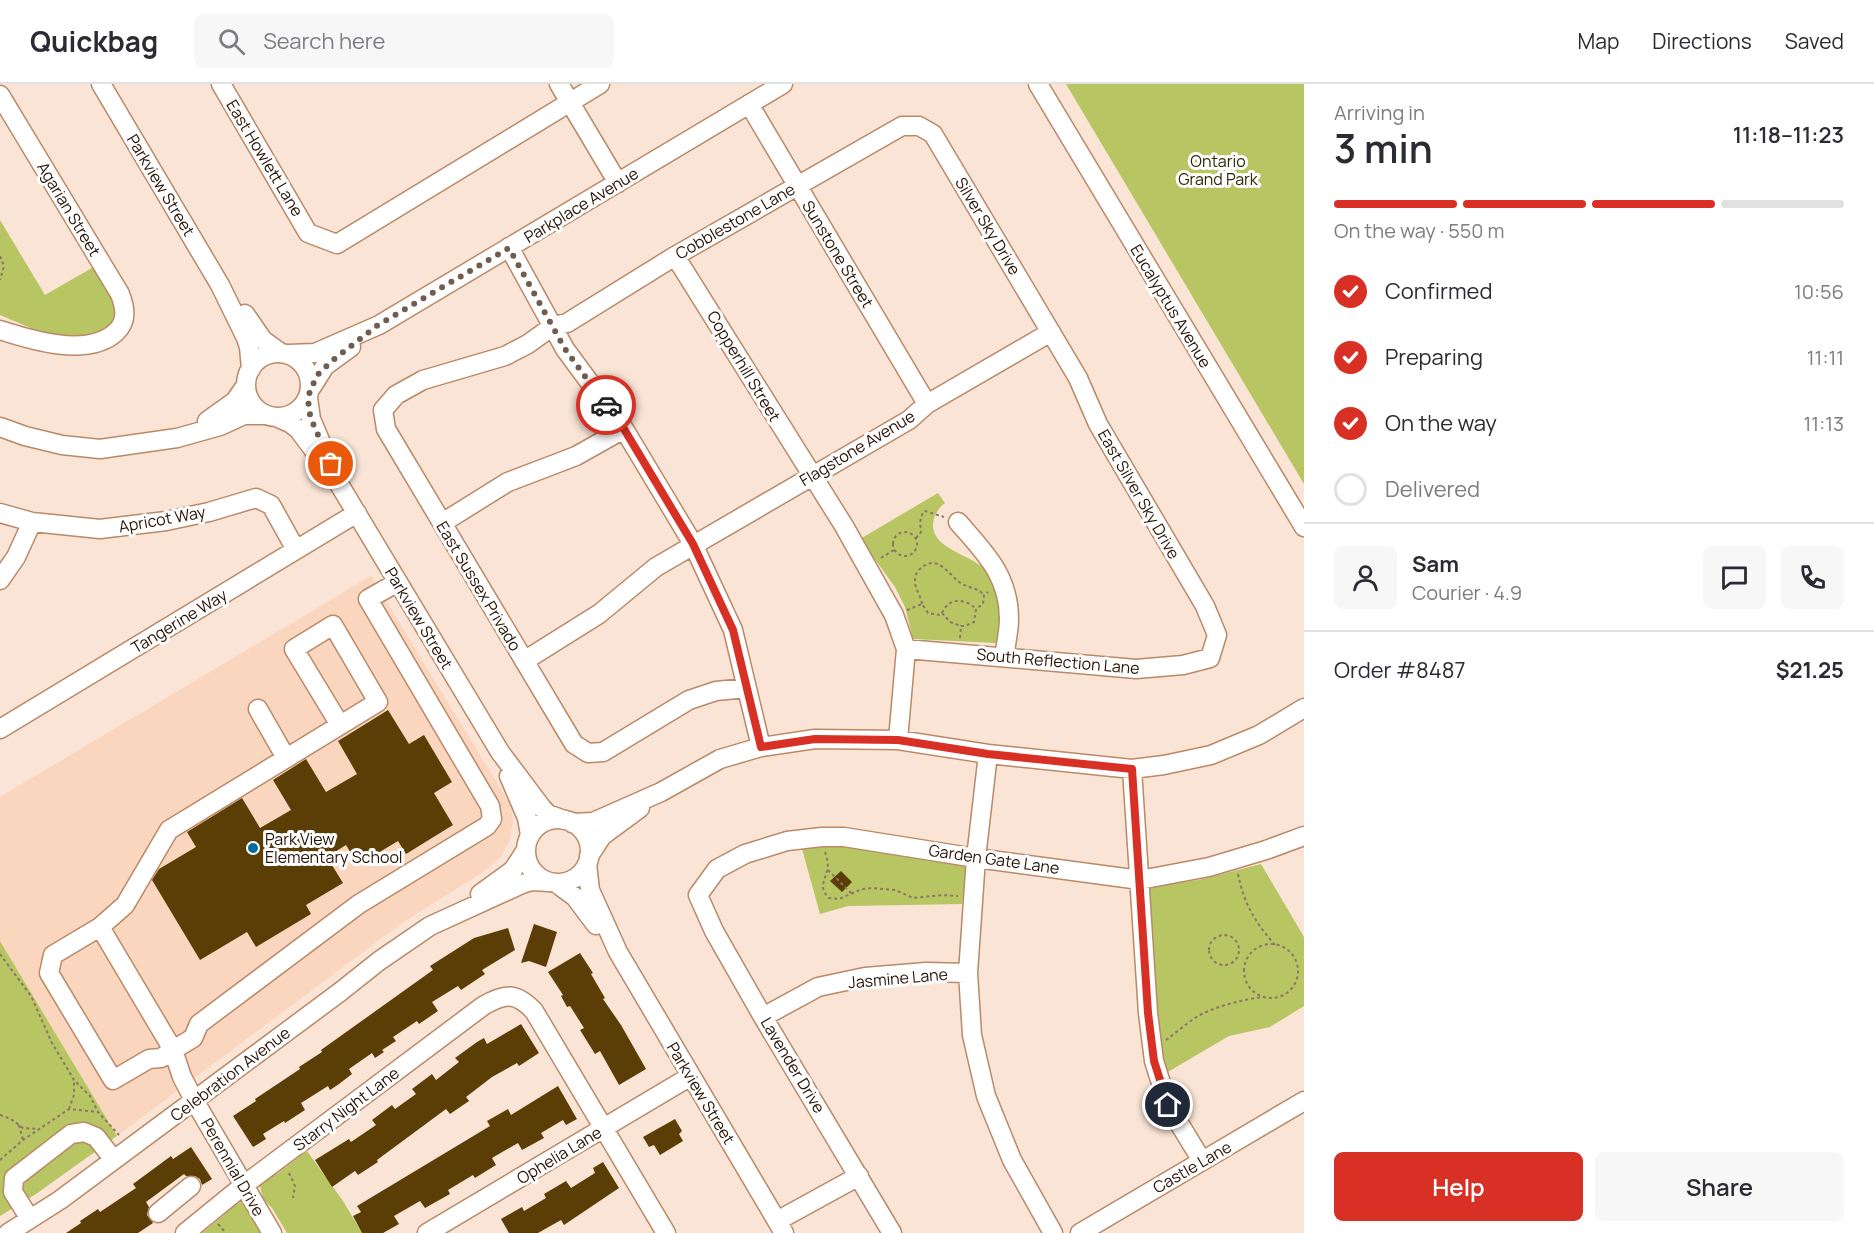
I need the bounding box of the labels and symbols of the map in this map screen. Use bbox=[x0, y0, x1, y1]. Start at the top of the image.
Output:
street label: East Howlett Lane bbox=[221, 96, 309, 220]
street label: Parkview Street bbox=[122, 130, 200, 240]
park label: Ontario Grand Park bbox=[1178, 150, 1259, 190]
street label: Agarian Street bbox=[32, 158, 106, 260]
street label: Parkplace Avenue bbox=[520, 162, 642, 248]
street label: Silver Sky Drive bbox=[950, 173, 1026, 279]
street label: Cobblestone Lane bbox=[671, 178, 799, 264]
street label: Sunstone Street bbox=[797, 196, 879, 312]
street label: Eucalyptus Avenue bbox=[1125, 240, 1217, 372]
street label: Copperhill Street bbox=[702, 306, 786, 426]
courier bbox=[576, 375, 636, 435]
street label: Flagstone Avenue bbox=[795, 405, 919, 491]
street label: East Silver Sky Drive bbox=[1093, 425, 1185, 563]
pin bbox=[305, 438, 356, 489]
street label: Apricot Way bbox=[117, 500, 208, 537]
street label: East Sussex Privado bbox=[432, 517, 526, 655]
street label: Parkview Street bbox=[380, 563, 458, 673]
street label: Tangerine Way bbox=[127, 583, 232, 658]
street label: South Reflection Lane bbox=[975, 643, 1141, 679]
place label: Park View Elementary School bbox=[265, 828, 403, 868]
street label: Garden Gate Lane bbox=[927, 839, 1061, 879]
marker: Park View Elementary School bbox=[246, 841, 260, 855]
street label: Jasmine Lane bbox=[847, 963, 949, 993]
street label: Lavender Drive bbox=[756, 1013, 830, 1117]
street label: Celebration Avenue bbox=[166, 1022, 294, 1126]
street label: Parkview Street bbox=[662, 1038, 740, 1148]
street label: Starry Night Lane bbox=[289, 1062, 403, 1156]
pin bbox=[1142, 1079, 1193, 1130]
street label: Perennial Drive bbox=[196, 1114, 270, 1220]
street label: Ophelia Lane bbox=[512, 1121, 606, 1189]
street label: Castle Lane bbox=[1149, 1136, 1235, 1198]

